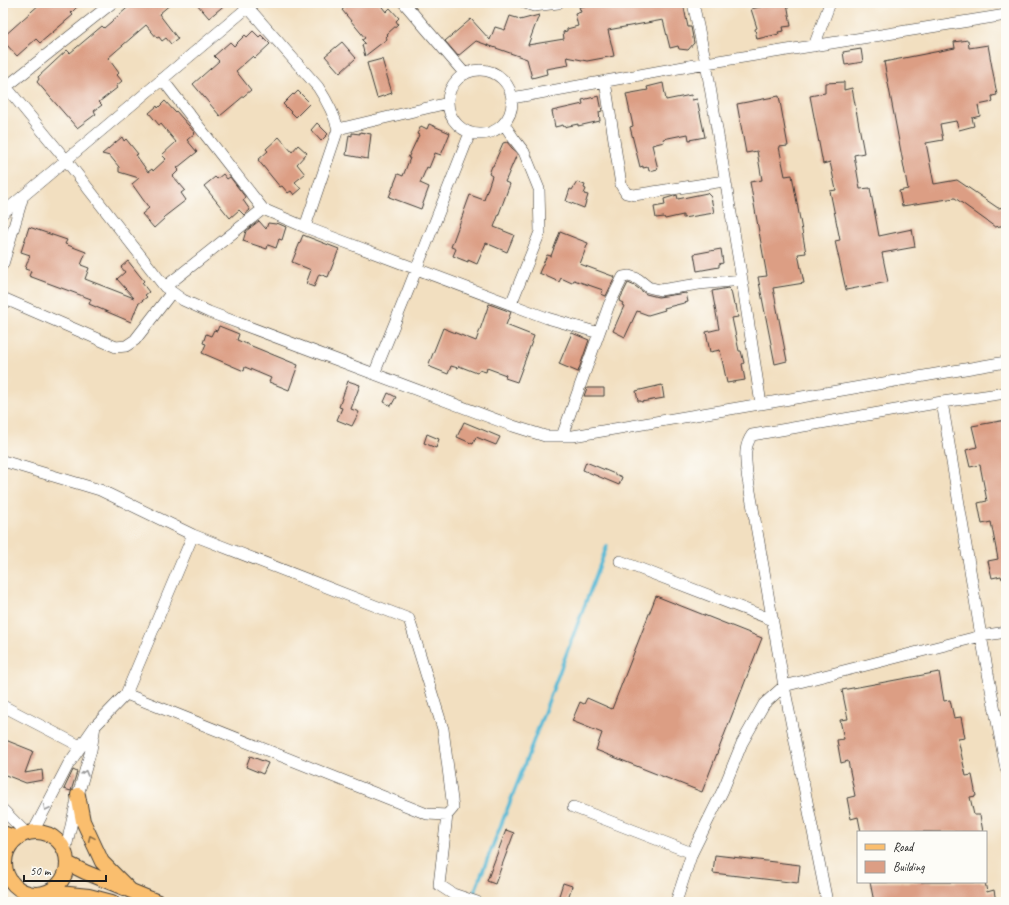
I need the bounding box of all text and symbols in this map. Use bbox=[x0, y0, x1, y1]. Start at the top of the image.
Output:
one-way arrow bbox=[80, 770, 89, 777]
one-way arrow bbox=[43, 804, 51, 812]
legend bbox=[857, 831, 987, 883]
one-way arrow bbox=[88, 835, 96, 843]
text: Road bbox=[893, 839, 915, 855]
scale bar bbox=[24, 857, 106, 883]
text: Building bbox=[893, 859, 925, 875]
text: 50 m bbox=[30, 863, 52, 879]

